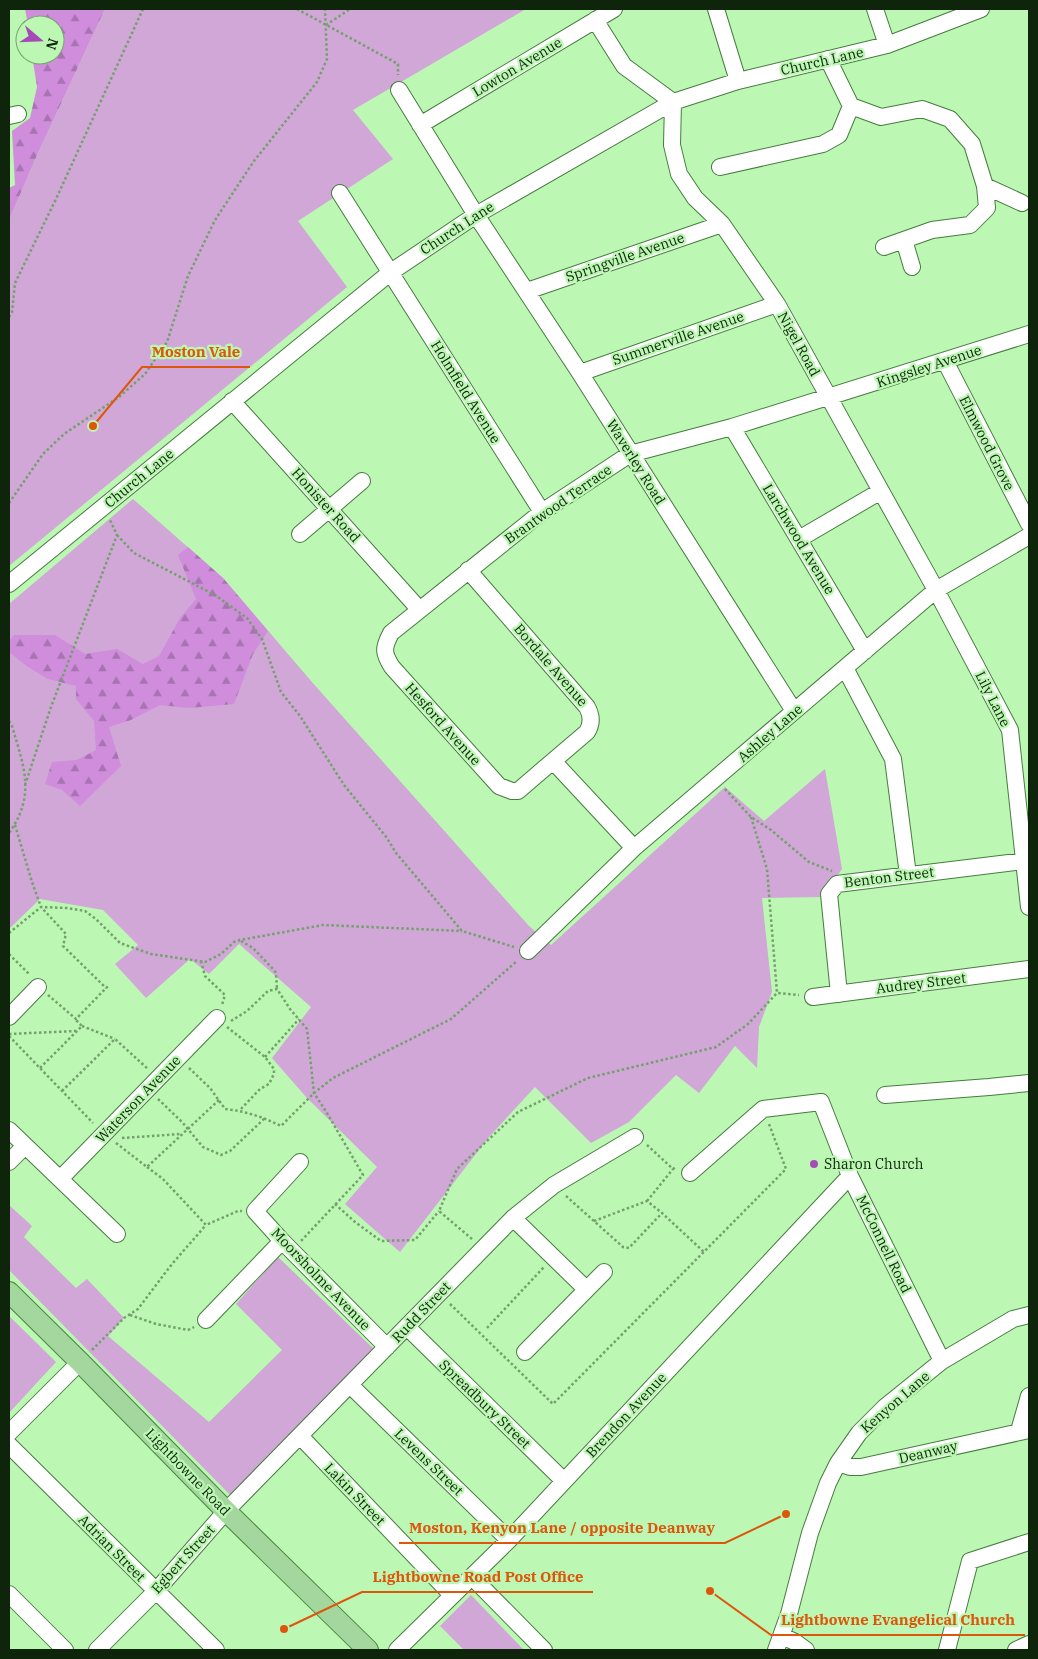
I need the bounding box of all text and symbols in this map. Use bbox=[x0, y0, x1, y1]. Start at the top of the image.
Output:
north arrow bbox=[15, 15, 65, 65]
street label: Lowton Avenue bbox=[469, 33, 565, 101]
text: N bbox=[42, 36, 63, 52]
street label: Church Lane bbox=[779, 43, 865, 79]
street label: Church Lane bbox=[417, 197, 497, 259]
street label: Springville Avenue bbox=[563, 228, 687, 286]
street label: Summerville Avenue bbox=[610, 307, 746, 369]
street label: Nigel Road bbox=[774, 309, 824, 380]
callout: Moston Vale bbox=[142, 337, 250, 367]
street label: Holmfield Avenue bbox=[427, 337, 505, 447]
street label: Kingsley Avenue bbox=[874, 341, 984, 391]
text: Moston Vale bbox=[152, 342, 240, 361]
street label: Elmwood Grove bbox=[955, 393, 1019, 493]
street label: Waverley Road bbox=[603, 416, 670, 508]
street label: Church Lane bbox=[101, 444, 177, 512]
street label: Brantwood Terrace bbox=[501, 460, 615, 548]
street label: Honister Road bbox=[288, 464, 365, 546]
street label: Larchwood Avenue bbox=[759, 480, 839, 598]
street label: Bordale Avenue bbox=[510, 620, 592, 710]
street label: Lily Lane bbox=[971, 668, 1015, 730]
street label: Hesford Avenue bbox=[401, 679, 485, 769]
street label: Ashley Lane bbox=[734, 700, 806, 766]
street label: Benton Street bbox=[843, 863, 935, 891]
street label: Audrey Street bbox=[875, 969, 967, 997]
street label: Waterson Avenue bbox=[92, 1051, 184, 1147]
place label: Sharon Church bbox=[824, 1155, 924, 1173]
marker: Sharon Church bbox=[808, 1158, 820, 1170]
street label: McConnell Road bbox=[853, 1192, 916, 1296]
street label: Moorsholme Avenue bbox=[268, 1224, 374, 1334]
street label: Rudd Street bbox=[388, 1278, 454, 1346]
street label: Spreadbury Street bbox=[435, 1356, 535, 1452]
street label: Kenyon Lane bbox=[857, 1367, 933, 1437]
street label: Brendon Avenue bbox=[582, 1369, 670, 1461]
street label: Lightbowne Road bbox=[142, 1425, 235, 1520]
street label: Levens Street bbox=[391, 1425, 467, 1499]
street label: Deanway bbox=[897, 1436, 960, 1467]
street label: Lakin Street bbox=[321, 1459, 389, 1529]
street label: Adrian Street bbox=[75, 1511, 149, 1585]
callout: Moston, Kenyon Lane / opposite Deanway bbox=[399, 1513, 725, 1543]
text: Moston, Kenyon Lane / opposite Deanway bbox=[409, 1518, 715, 1537]
street label: Egbert Street bbox=[147, 1521, 219, 1597]
callout: Lightbowne Road Post Office bbox=[362, 1562, 593, 1592]
text: Lightbowne Road Post Office bbox=[373, 1567, 583, 1586]
callout: Lightbowne Evangelical Church bbox=[771, 1605, 1025, 1635]
text: Lightbowne Evangelical Church bbox=[781, 1610, 1015, 1629]

